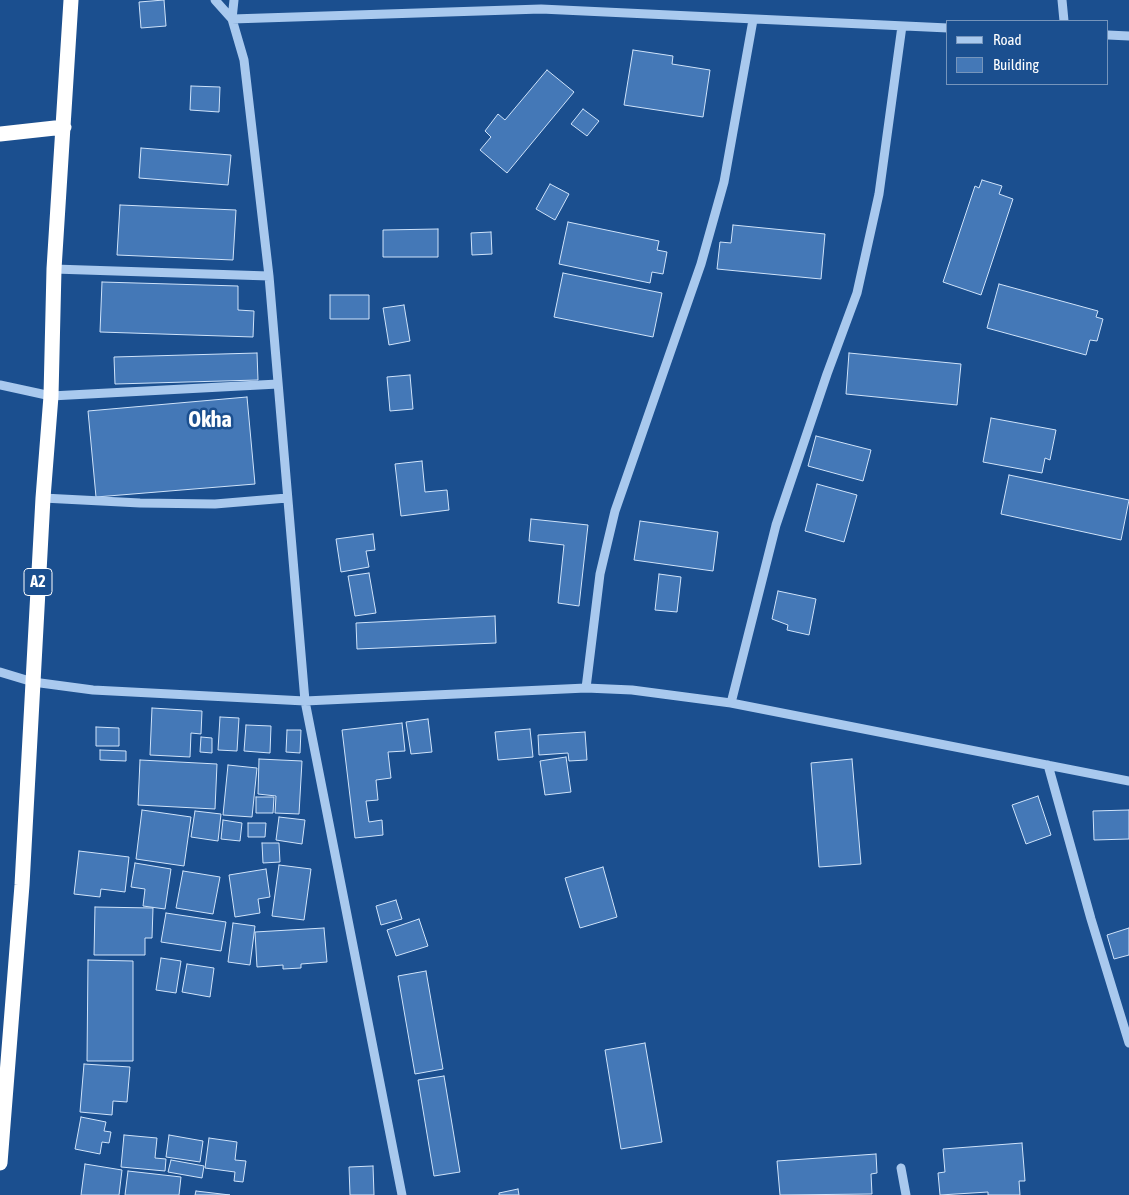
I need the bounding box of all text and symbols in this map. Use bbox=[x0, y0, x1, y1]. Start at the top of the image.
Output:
legend bbox=[946, 20, 1109, 85]
text: Road bbox=[993, 31, 1022, 48]
text: Building bbox=[993, 56, 1039, 73]
district label: Okha bbox=[188, 407, 232, 433]
road number: A2 bbox=[24, 568, 52, 596]

